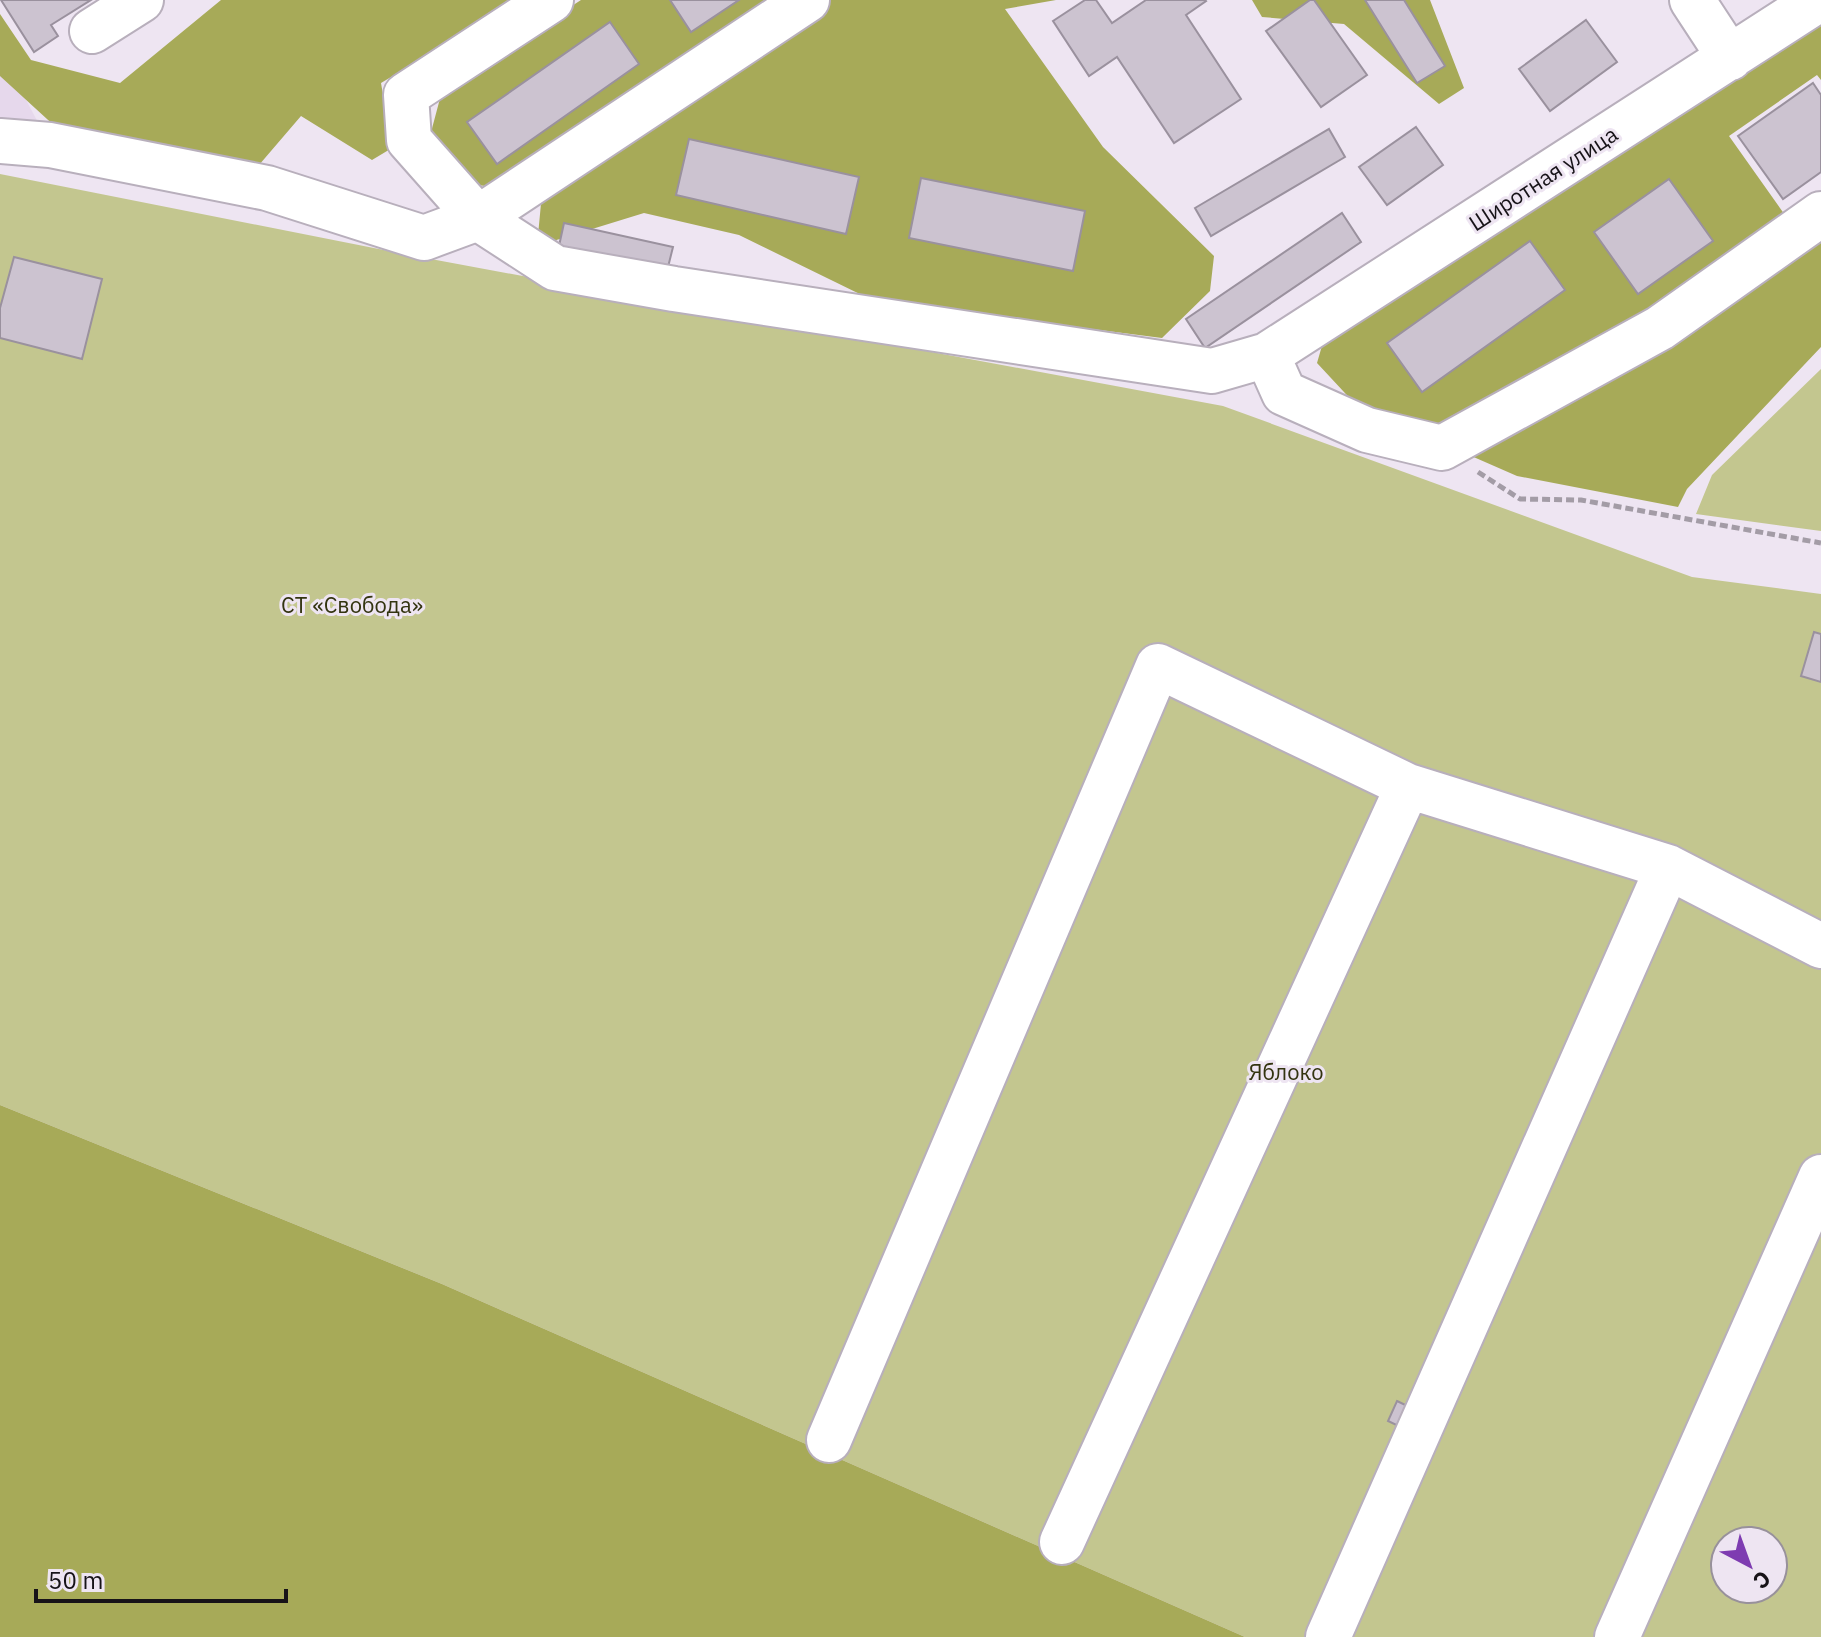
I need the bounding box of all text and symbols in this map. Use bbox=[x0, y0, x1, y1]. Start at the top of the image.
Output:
street label: Широтная улица bbox=[1463, 119, 1623, 237]
park label: СТ «Свобода» bbox=[281, 590, 423, 619]
park label: Яблоко bbox=[1248, 1057, 1324, 1086]
north arrow bbox=[1709, 1525, 1789, 1605]
scale bar bbox=[36, 1553, 286, 1603]
text: 50 m bbox=[48, 1564, 103, 1596]
text: С bbox=[1748, 1565, 1777, 1596]

